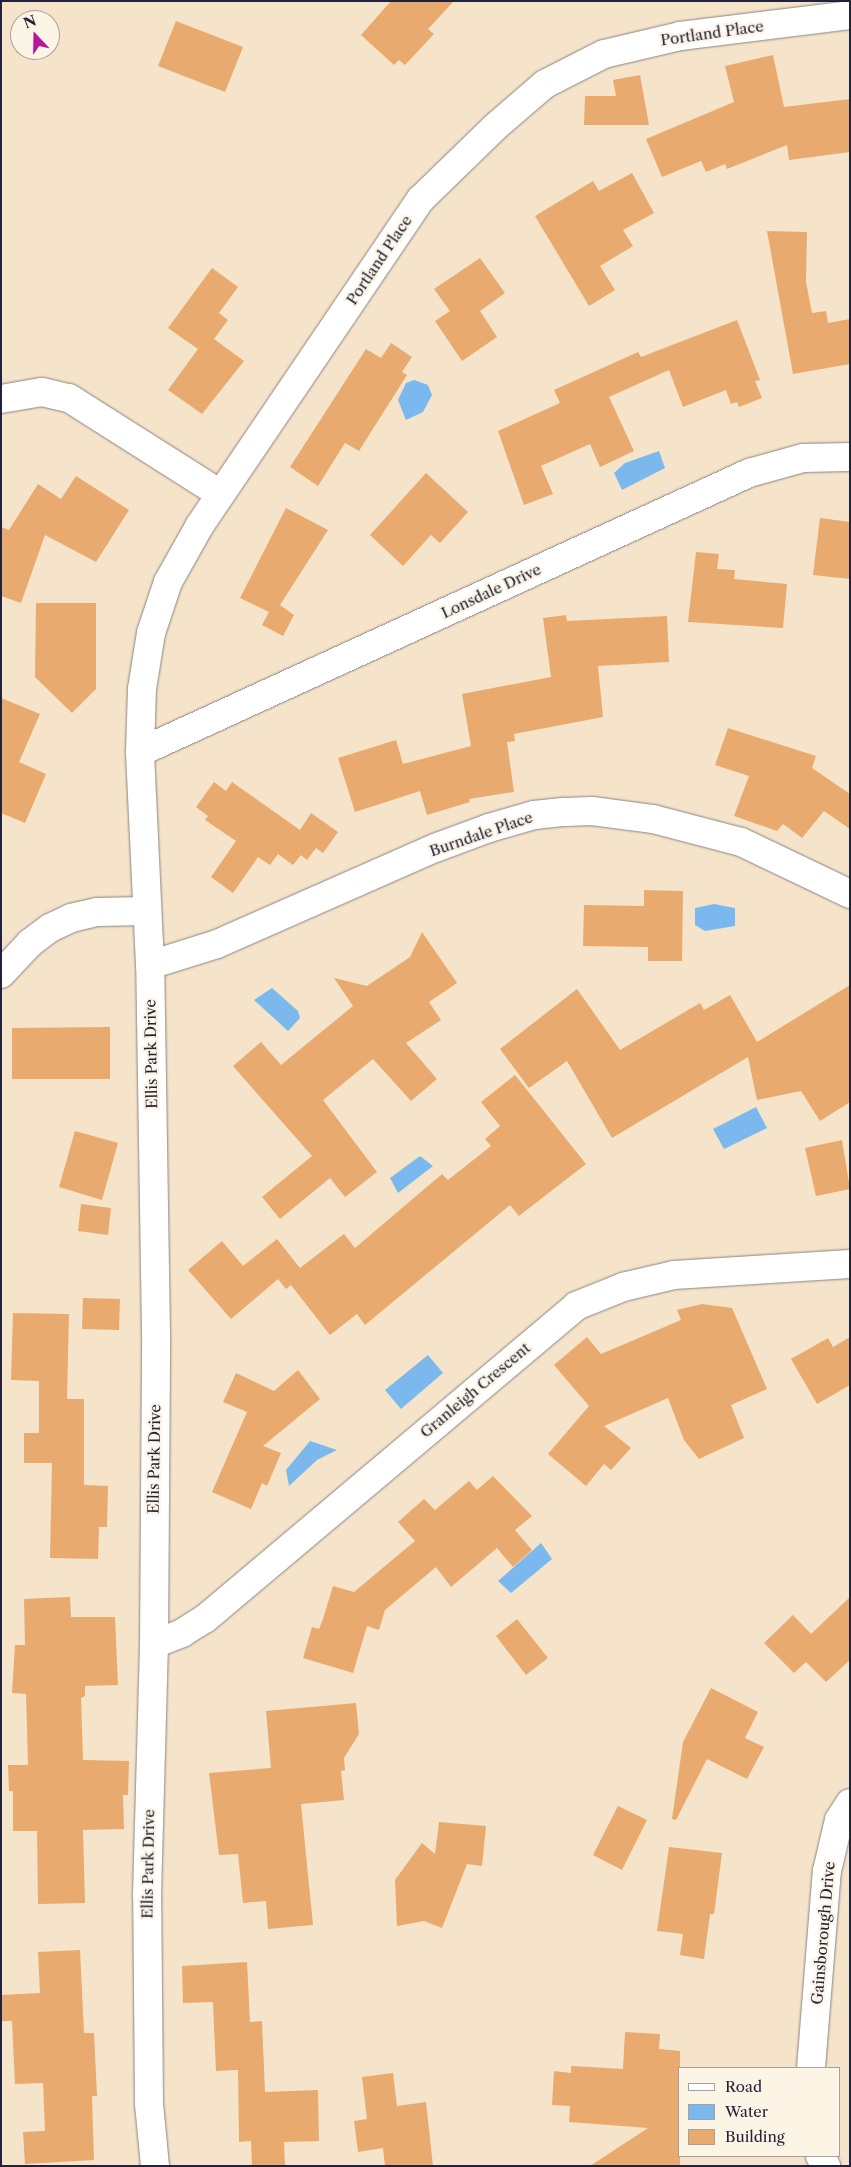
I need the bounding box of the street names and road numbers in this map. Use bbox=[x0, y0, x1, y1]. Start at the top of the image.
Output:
street label: Portland Place bbox=[659, 17, 765, 49]
street label: Portland Place bbox=[343, 212, 415, 308]
street label: Lonsdale Drive bbox=[438, 560, 544, 622]
street label: Burndale Place bbox=[427, 808, 535, 860]
street label: Ellis Park Drive bbox=[141, 999, 161, 1109]
street label: Granleigh Crescent bbox=[416, 1339, 534, 1441]
street label: Ellis Park Drive bbox=[144, 1404, 164, 1514]
street label: Ellis Park Drive bbox=[138, 1809, 158, 1919]
street label: Gainsborough Drive bbox=[808, 1861, 838, 2005]

